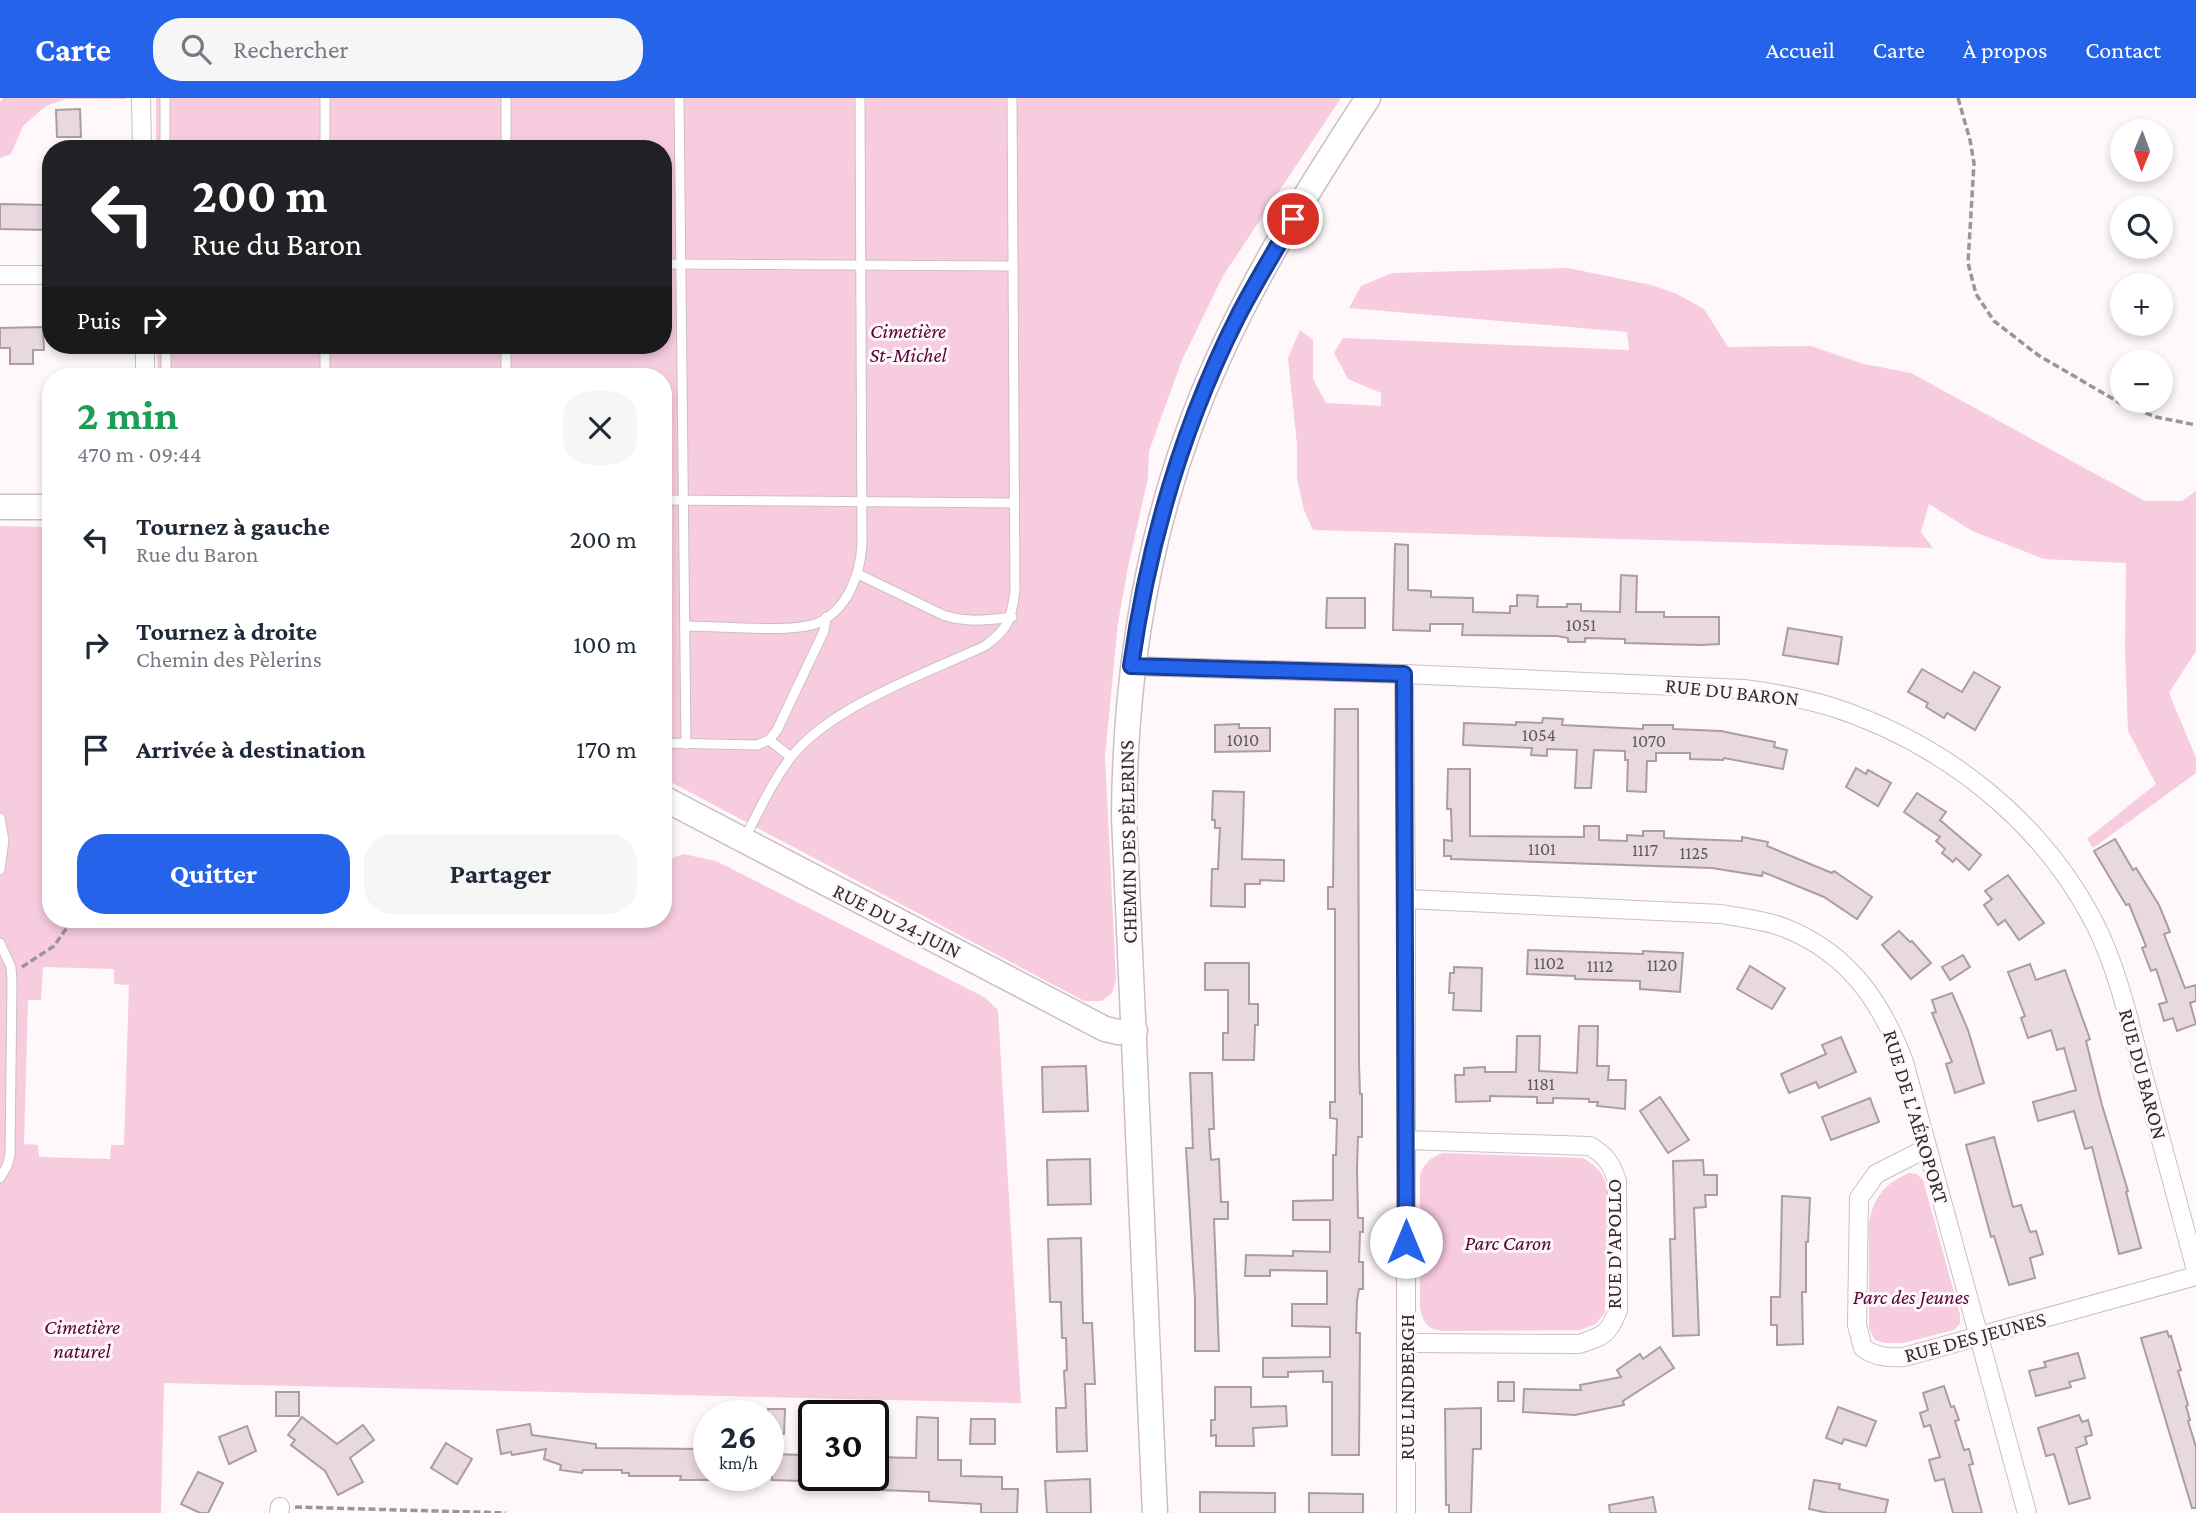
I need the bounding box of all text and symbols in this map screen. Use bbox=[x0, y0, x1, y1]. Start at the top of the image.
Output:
search box bbox=[153, 18, 643, 81]
icon: search bbox=[177, 30, 215, 68]
text: Carte bbox=[35, 31, 111, 68]
text: Rechercher bbox=[233, 35, 349, 64]
text: Accueil bbox=[1765, 36, 1835, 63]
text: Carte bbox=[1873, 36, 1925, 63]
text: À propos bbox=[1963, 36, 2047, 63]
text: Contact bbox=[2085, 36, 2161, 63]
north arrow bbox=[2110, 119, 2174, 182]
map controls bbox=[2110, 119, 2173, 413]
icon: left bbox=[77, 168, 168, 259]
text: 200 m bbox=[192, 168, 327, 223]
pin bbox=[1263, 189, 1323, 249]
button: search bbox=[2110, 196, 2173, 259]
icon: arrive bbox=[1274, 200, 1312, 238]
text: Rue du Baron bbox=[192, 226, 362, 262]
button: + bbox=[2110, 273, 2173, 336]
icon: right bbox=[135, 301, 173, 339]
text: Puis bbox=[77, 306, 121, 335]
park label: Cimetière St-Michel bbox=[869, 319, 947, 367]
button: − bbox=[2110, 350, 2173, 413]
text: 2 min bbox=[77, 391, 178, 438]
button: close bbox=[563, 391, 637, 465]
text: 470 m · 09:44 bbox=[77, 441, 202, 467]
text: Tournez à gauche bbox=[136, 512, 330, 541]
icon: left bbox=[77, 521, 115, 559]
text: 200 m bbox=[569, 525, 637, 554]
text: Rue du Baron bbox=[136, 541, 258, 567]
house number: 1051 bbox=[1566, 615, 1596, 635]
text: Tournez à droite bbox=[136, 617, 317, 646]
icon: right bbox=[77, 626, 115, 664]
text: 100 m bbox=[573, 630, 637, 659]
text: Chemin des Pèlerins bbox=[136, 646, 322, 672]
street label: RUE DU BARON bbox=[1664, 673, 1800, 711]
house number: 1054 bbox=[1522, 725, 1556, 745]
house number: 1010 bbox=[1227, 730, 1259, 750]
icon: arrive bbox=[77, 731, 115, 769]
house number: 1070 bbox=[1632, 731, 1666, 751]
text: Arrivée à destination bbox=[136, 735, 366, 764]
text: 170 m bbox=[576, 735, 637, 764]
street label: CHEMIN DES PÈLERINS bbox=[1114, 740, 1142, 944]
button: Quitter bbox=[77, 834, 350, 914]
button: Partager bbox=[364, 834, 637, 914]
house number: 1101 bbox=[1528, 839, 1556, 859]
house number: 1117 bbox=[1632, 840, 1658, 860]
house number: 1125 bbox=[1679, 843, 1709, 863]
street label: RUE DU 24-JUIN bbox=[829, 878, 965, 964]
house number: 1102 bbox=[1534, 953, 1564, 973]
house number: 1120 bbox=[1647, 955, 1677, 975]
house number: 1112 bbox=[1587, 956, 1613, 976]
street label: RUE DU BARON bbox=[2114, 1006, 2172, 1142]
street label: RUE DE L'AÉROPORT bbox=[1878, 1027, 1954, 1207]
house number: 1181 bbox=[1527, 1074, 1555, 1094]
street label: RUE D'APOLLO bbox=[1602, 1179, 1626, 1309]
position arrow bbox=[1369, 1205, 1443, 1279]
park label: Parc Caron bbox=[1464, 1231, 1552, 1255]
park label: Parc des Jeunes bbox=[1853, 1285, 1970, 1309]
street label: RUE DES JEUNES bbox=[1902, 1307, 2049, 1367]
street label: RUE LINDBERGH bbox=[1395, 1314, 1419, 1460]
park label: Cimetière naturel bbox=[44, 1315, 120, 1363]
speed limit sign: 30 bbox=[798, 1400, 889, 1491]
text: 26 bbox=[720, 1417, 757, 1456]
text: km/h bbox=[719, 1453, 758, 1473]

